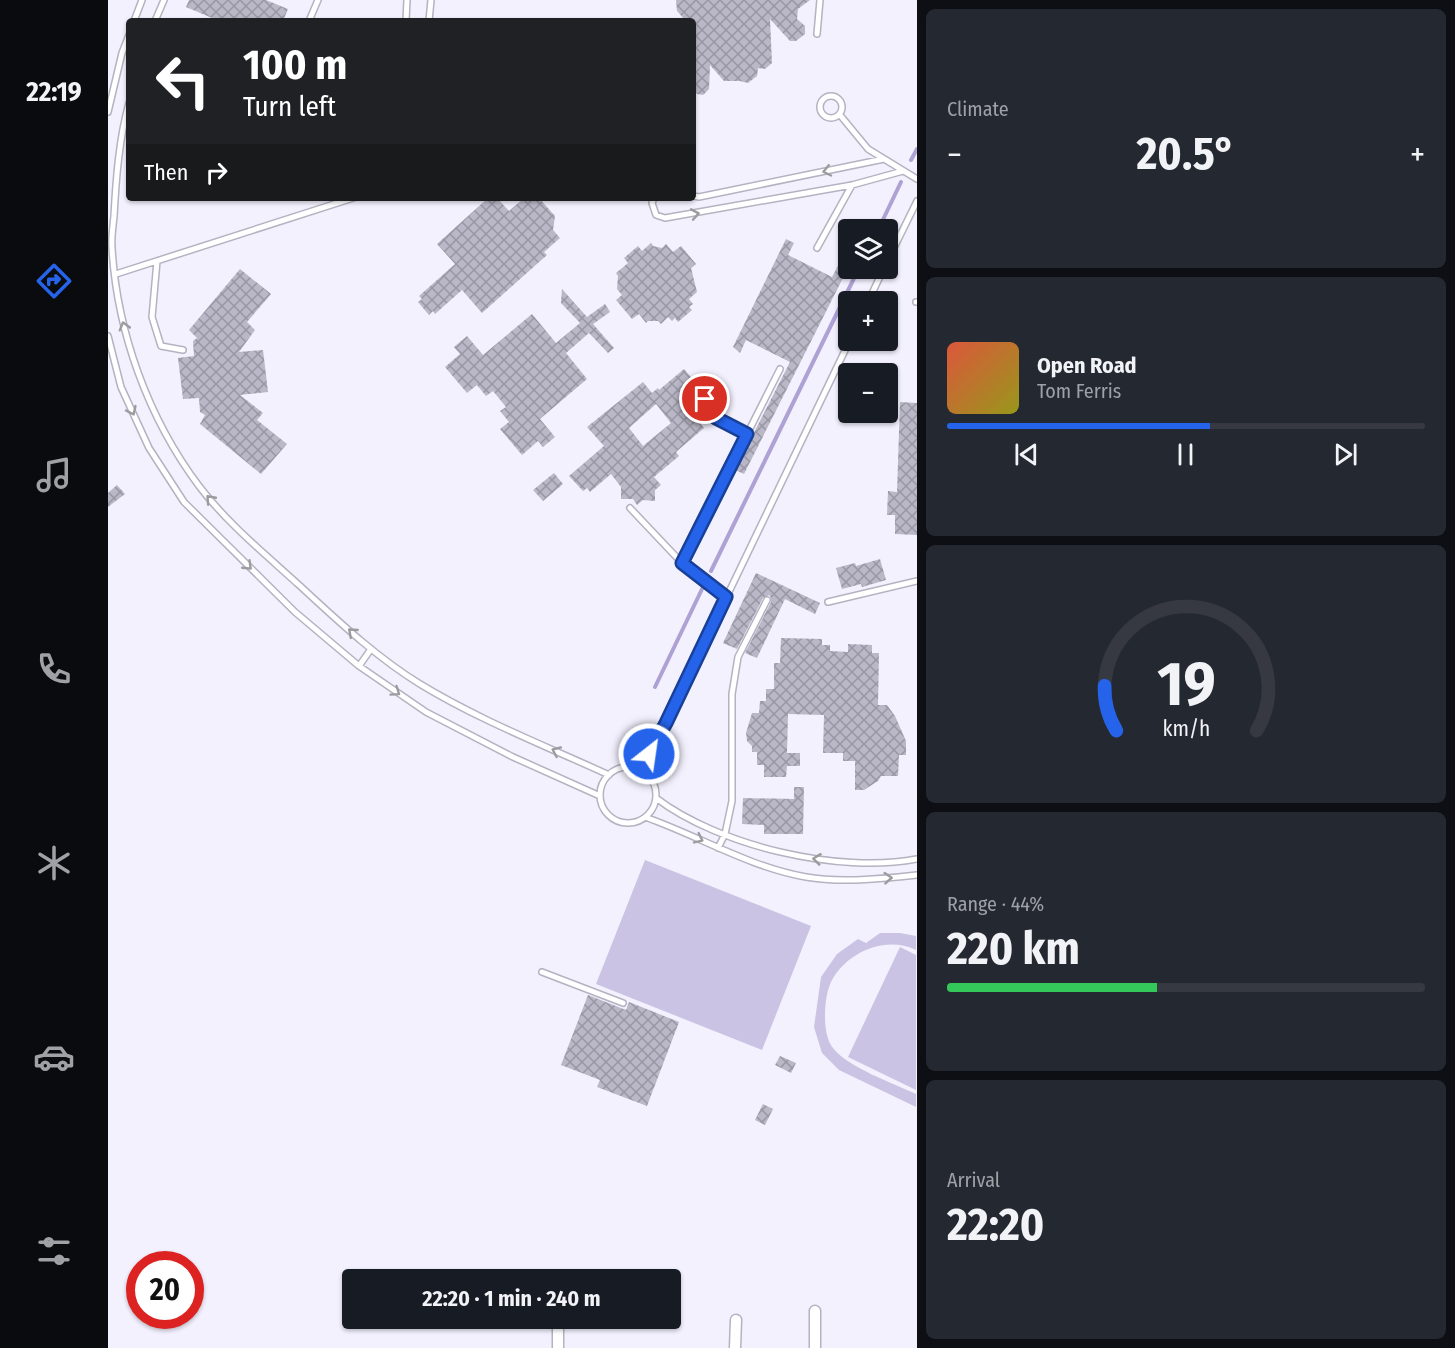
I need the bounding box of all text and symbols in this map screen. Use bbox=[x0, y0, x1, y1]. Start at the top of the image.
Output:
text: 100 m bbox=[243, 40, 347, 90]
icon: left bbox=[144, 42, 222, 120]
text: 22:19 bbox=[26, 76, 82, 108]
text: Turn left bbox=[243, 91, 336, 123]
text: Climate bbox=[947, 97, 1009, 121]
text: 20.5° bbox=[1136, 127, 1235, 181]
text: − bbox=[947, 135, 962, 175]
text: + bbox=[1410, 135, 1425, 175]
icon: right bbox=[200, 156, 233, 189]
text: Then bbox=[144, 159, 188, 186]
one-way arrow bbox=[822, 164, 832, 177]
one-way arrow bbox=[691, 208, 700, 220]
map controls bbox=[838, 219, 898, 423]
button: layers bbox=[838, 219, 898, 279]
icon: directions bbox=[33, 260, 75, 302]
button: + bbox=[838, 291, 898, 351]
one-way arrow bbox=[119, 321, 131, 331]
text: Open Road bbox=[1037, 352, 1137, 379]
button: − bbox=[838, 363, 898, 423]
pin bbox=[679, 373, 730, 424]
text: Tom Ferris bbox=[1037, 379, 1121, 403]
icon: arrive bbox=[688, 382, 721, 415]
one-way arrow bbox=[125, 405, 137, 416]
icon: previous bbox=[1010, 438, 1043, 471]
icon: pause bbox=[1169, 438, 1202, 471]
icon: next bbox=[1329, 438, 1362, 471]
icon: music bbox=[33, 454, 75, 496]
one-way arrow bbox=[206, 495, 217, 505]
one-way arrow bbox=[241, 559, 251, 570]
one-way arrow bbox=[348, 628, 359, 639]
text: 19 bbox=[1157, 647, 1215, 722]
icon: phone bbox=[33, 648, 75, 690]
one-way arrow bbox=[390, 685, 401, 696]
text: km/h bbox=[1162, 716, 1210, 742]
position arrow bbox=[617, 722, 681, 786]
one-way arrow bbox=[551, 746, 562, 758]
one-way arrow bbox=[693, 832, 704, 844]
icon: climate bbox=[33, 842, 75, 884]
one-way arrow bbox=[812, 853, 821, 865]
one-way arrow bbox=[883, 871, 892, 884]
text: Range · 44% bbox=[947, 892, 1044, 916]
text: 220 km bbox=[947, 922, 1080, 976]
icon: car bbox=[33, 1036, 75, 1078]
text: Arrival bbox=[947, 1168, 1000, 1192]
text: 22:20 bbox=[947, 1198, 1044, 1252]
icon: filters bbox=[33, 1230, 75, 1272]
speed limit sign: 20 bbox=[126, 1251, 204, 1329]
text: 22:20 · 1 min · 240 m bbox=[422, 1285, 601, 1312]

